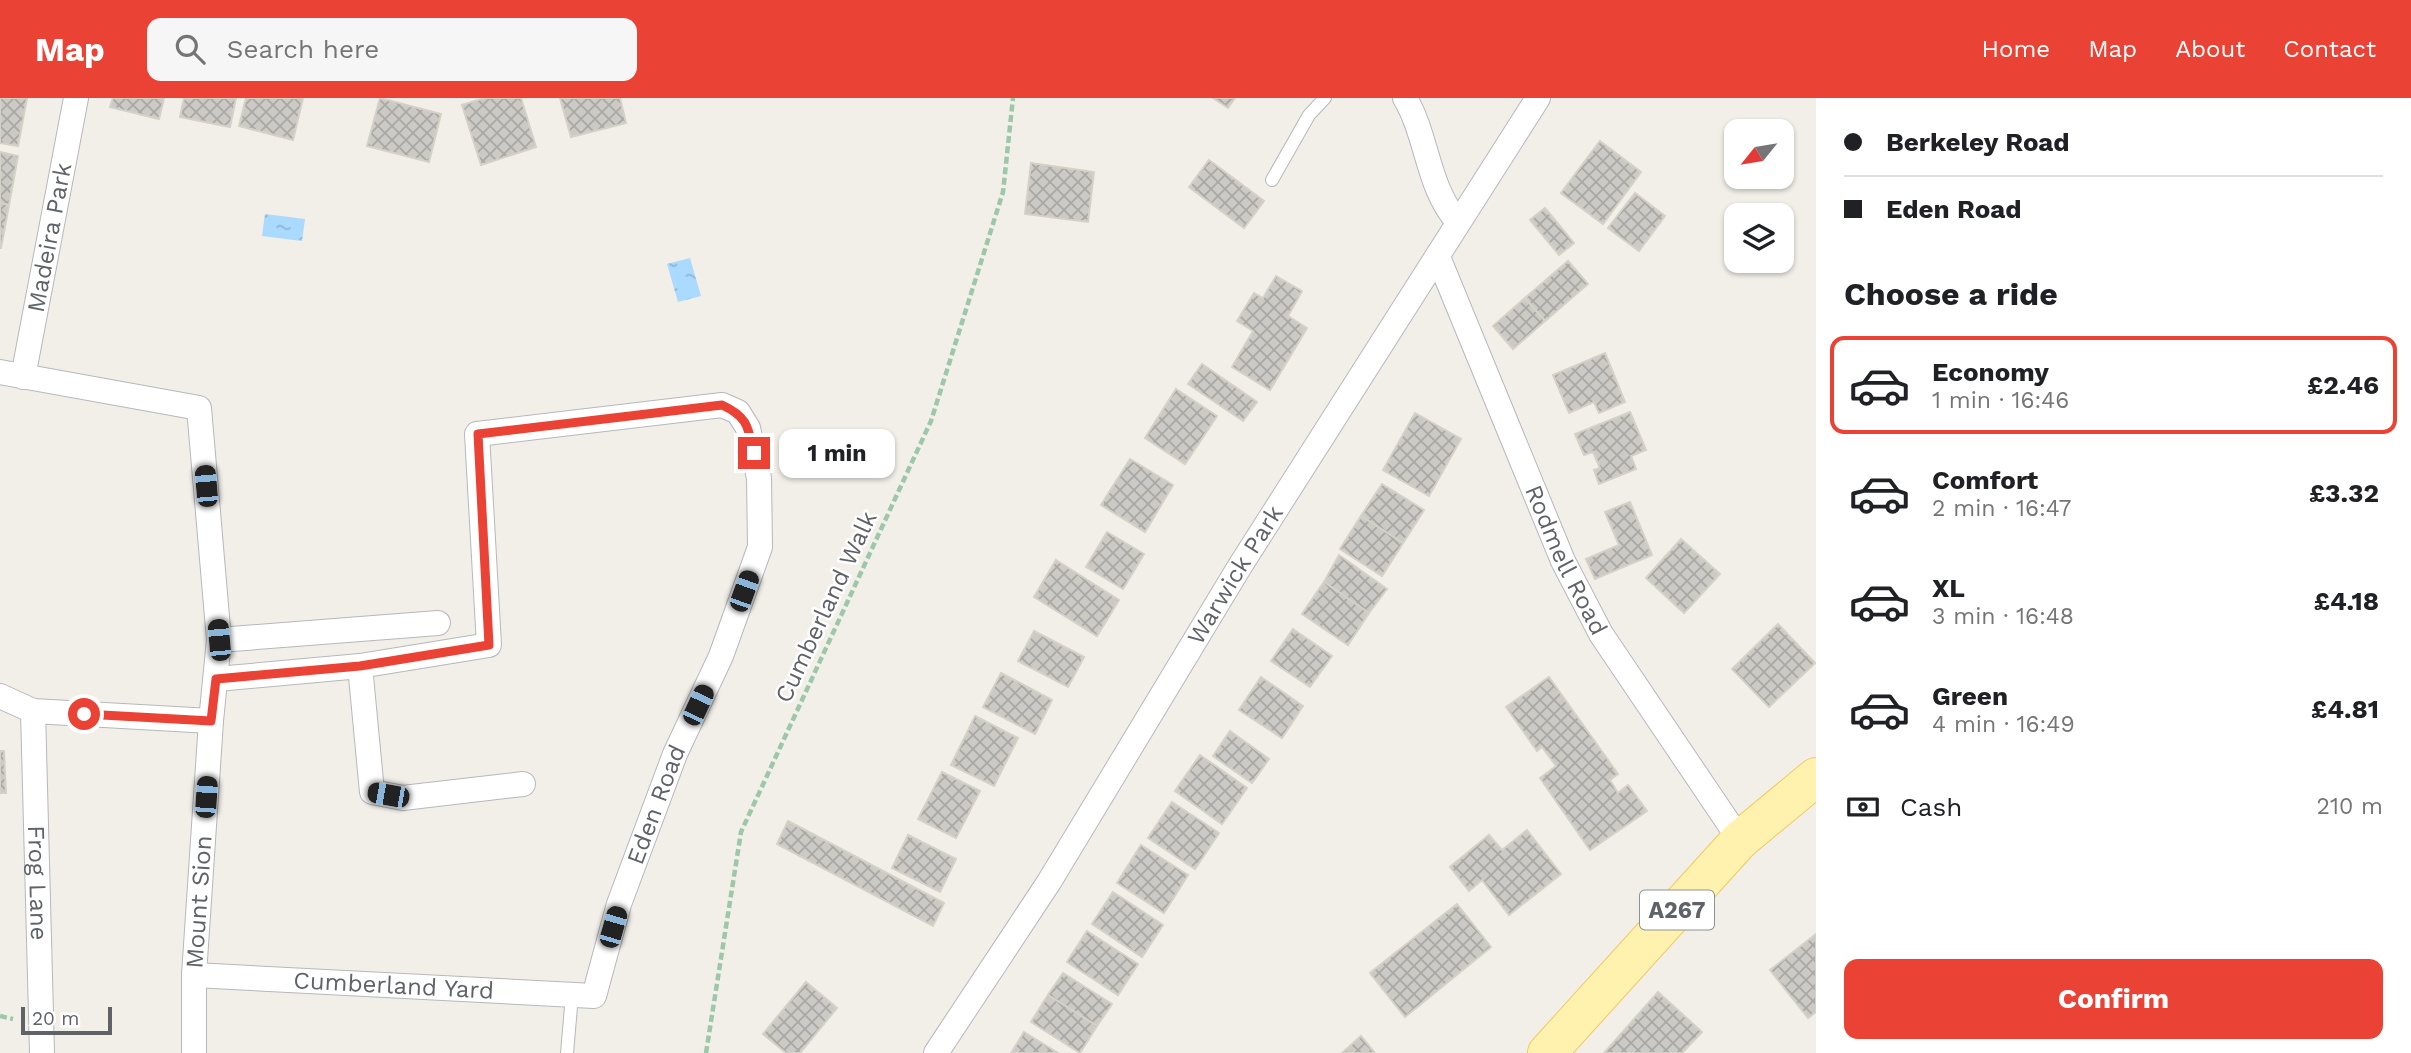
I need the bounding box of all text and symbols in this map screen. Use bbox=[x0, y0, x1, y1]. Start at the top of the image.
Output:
search box bbox=[147, 18, 637, 81]
text: Map bbox=[35, 30, 105, 69]
icon: search bbox=[171, 30, 209, 68]
text: Search here bbox=[227, 34, 379, 64]
text: Home bbox=[1982, 35, 2050, 63]
text: Map bbox=[2088, 35, 2137, 63]
text: About bbox=[2175, 35, 2245, 63]
text: Contact bbox=[2283, 35, 2376, 63]
north arrow bbox=[1724, 119, 1794, 189]
map controls bbox=[1724, 119, 1794, 273]
text: Berkeley Road bbox=[1886, 127, 2070, 157]
street label: Madeira Park bbox=[22, 160, 77, 315]
text: Eden Road bbox=[1886, 194, 2022, 224]
button: layers bbox=[1724, 203, 1794, 273]
text: Choose a ride bbox=[1844, 275, 2058, 313]
icon: car bbox=[1848, 354, 1911, 417]
text: Economy bbox=[1932, 357, 2049, 387]
text: £2.46 bbox=[2307, 370, 2379, 400]
text: 1 min · 16:46 bbox=[1932, 387, 2069, 414]
callout: 1 min bbox=[778, 428, 894, 478]
route end bbox=[738, 437, 770, 469]
text: 1 min bbox=[807, 440, 867, 467]
icon: car bbox=[1848, 462, 1911, 525]
car bbox=[194, 464, 219, 508]
text: Comfort bbox=[1932, 465, 2038, 495]
text: £3.32 bbox=[2309, 478, 2379, 508]
street label: Rodmell Road bbox=[1519, 481, 1613, 640]
text: 2 min · 16:47 bbox=[1932, 495, 2072, 522]
street label: Warwick Park bbox=[1182, 500, 1289, 650]
street label: Cumberland Walk bbox=[769, 507, 883, 707]
car bbox=[727, 568, 762, 614]
icon: car bbox=[1848, 570, 1911, 633]
text: XL bbox=[1932, 573, 1965, 603]
text: £4.18 bbox=[2314, 586, 2379, 616]
text: 3 min · 16:48 bbox=[1932, 603, 2074, 630]
car bbox=[207, 618, 232, 662]
icon: car bbox=[1848, 678, 1911, 741]
text: Green bbox=[1932, 681, 2008, 711]
car bbox=[680, 682, 717, 728]
text: £4.81 bbox=[2311, 694, 2379, 724]
route start bbox=[68, 698, 100, 730]
text: 4 min · 16:49 bbox=[1932, 711, 2075, 738]
street label: Eden Road bbox=[621, 740, 691, 868]
car bbox=[195, 775, 218, 819]
car bbox=[366, 781, 411, 809]
icon: cash bbox=[1844, 788, 1882, 826]
text: Cash bbox=[1900, 792, 1962, 822]
text: 210 m bbox=[2317, 793, 2383, 820]
street label: Frog Lane bbox=[22, 825, 53, 941]
street label: Mount Sion bbox=[180, 835, 218, 969]
road number: A267 bbox=[1640, 890, 1714, 930]
car bbox=[598, 904, 629, 950]
button: Confirm bbox=[1844, 959, 2383, 1039]
street label: Cumberland Yard bbox=[293, 966, 495, 1005]
scale bar bbox=[21, 1004, 112, 1036]
text: 20 m bbox=[32, 1007, 79, 1030]

